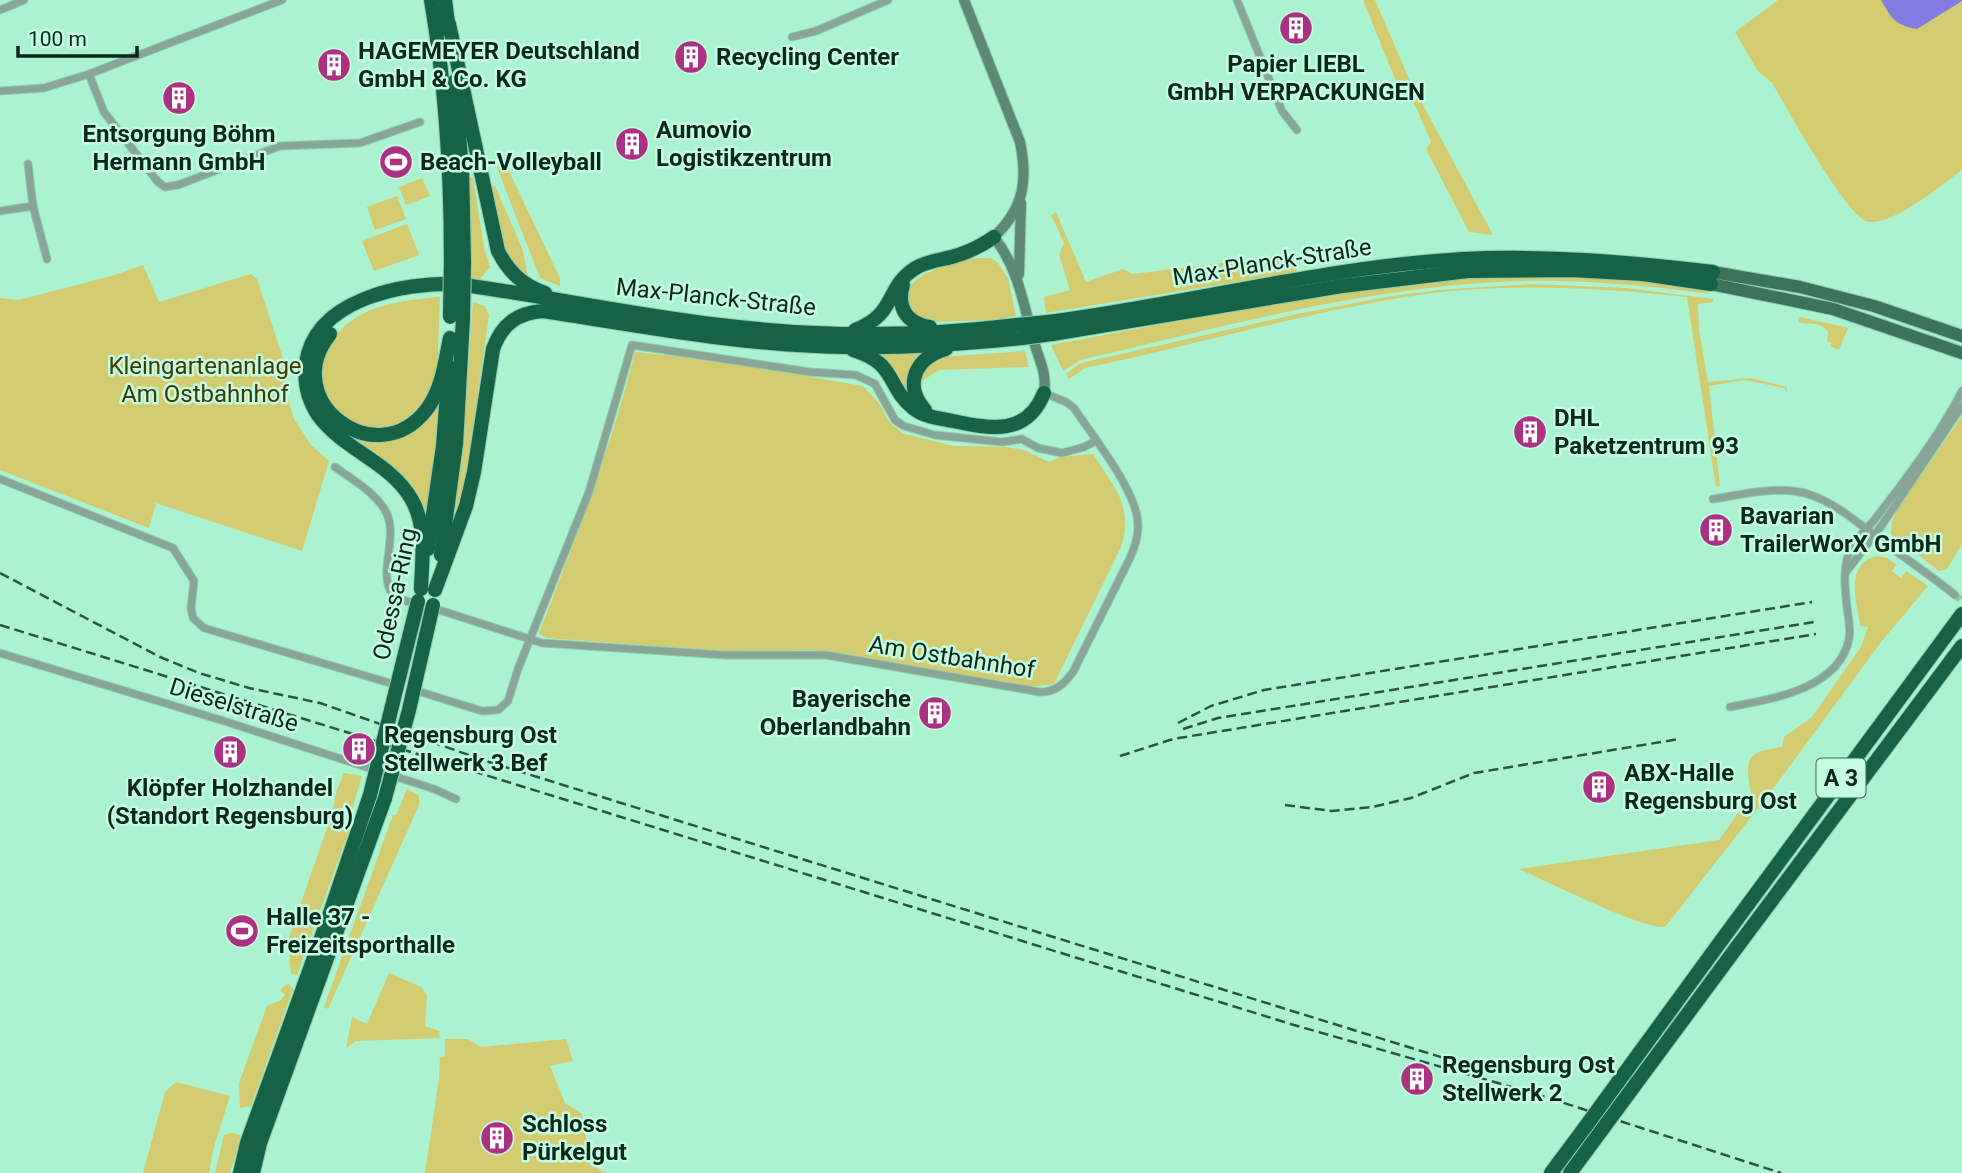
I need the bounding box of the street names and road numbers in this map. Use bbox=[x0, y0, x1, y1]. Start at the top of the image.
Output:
street label: Max-Planck-Straße bbox=[1171, 232, 1373, 292]
street label: Max-Planck-Straße bbox=[615, 273, 817, 321]
street label: Odessa-Ring bbox=[367, 525, 423, 663]
street label: Am Ostbahnhof bbox=[867, 630, 1038, 684]
street label: Dieselstraße bbox=[166, 672, 302, 738]
road number: A 3 bbox=[1816, 758, 1866, 798]

